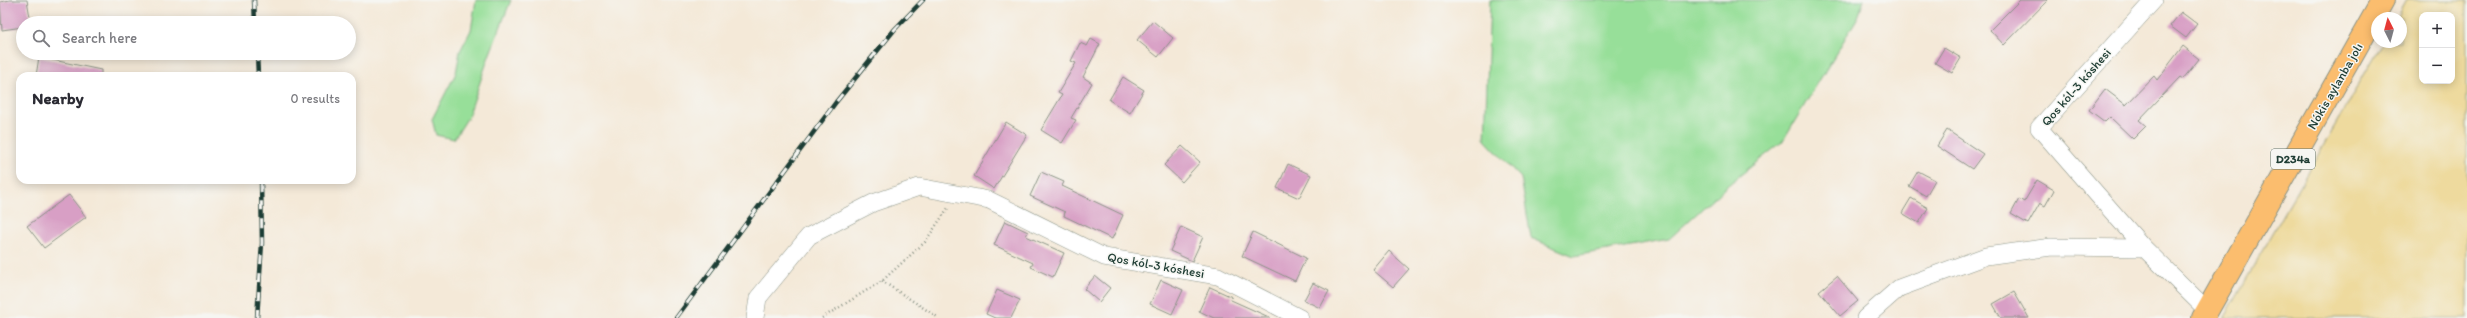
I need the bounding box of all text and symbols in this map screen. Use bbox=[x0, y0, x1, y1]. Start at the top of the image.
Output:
north arrow bbox=[2371, 12, 2407, 48]
map controls bbox=[2419, 12, 2455, 84]
button: + bbox=[2419, 12, 2455, 48]
search box bbox=[16, 16, 356, 60]
icon: search bbox=[30, 27, 52, 49]
text: Search here bbox=[62, 29, 137, 47]
street label: Nókis aylanba jolı bbox=[2304, 40, 2366, 132]
street label: Qos kól-3 kóshesi bbox=[2038, 45, 2114, 129]
button: − bbox=[2419, 48, 2455, 84]
text: Nearby bbox=[32, 88, 84, 108]
text: 0 results bbox=[290, 91, 340, 106]
road number: D234a bbox=[2271, 149, 2315, 169]
street label: Qos kól-3 kóshesi bbox=[1106, 249, 1206, 281]

